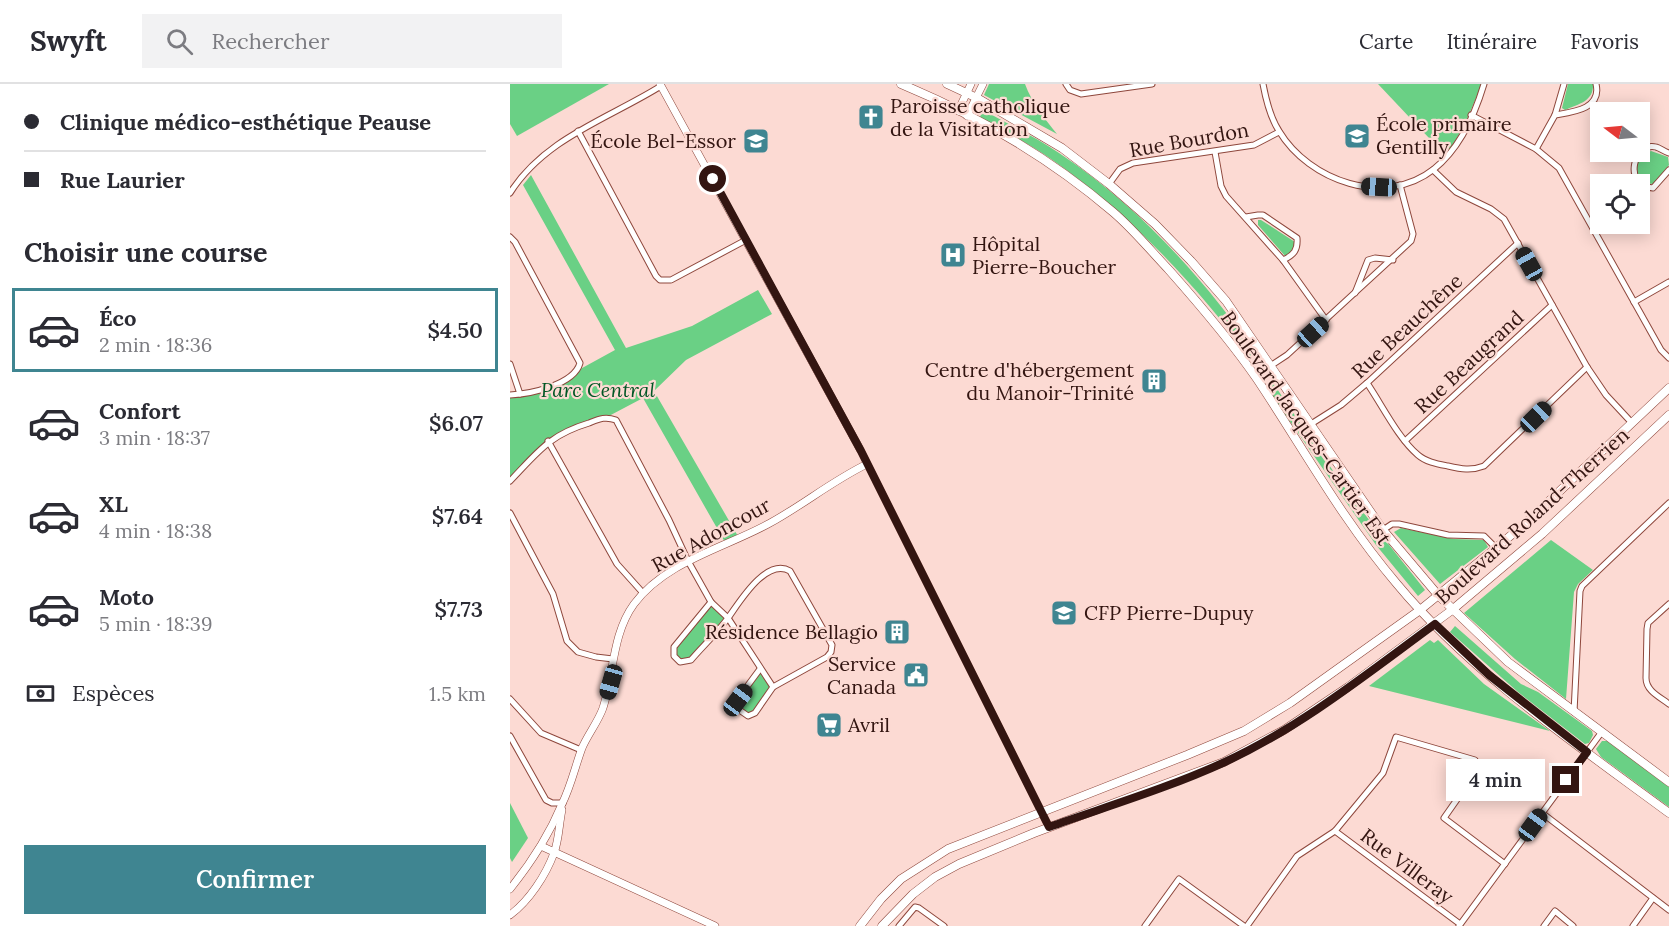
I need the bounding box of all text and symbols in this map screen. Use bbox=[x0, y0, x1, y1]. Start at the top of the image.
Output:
search box bbox=[142, 14, 562, 68]
text: Swyft bbox=[30, 23, 106, 59]
icon: search bbox=[163, 25, 196, 58]
text: Rechercher bbox=[211, 27, 329, 55]
text: Carte bbox=[1359, 28, 1413, 55]
text: Itinéraire bbox=[1446, 28, 1537, 55]
text: Favoris bbox=[1570, 28, 1639, 55]
place label: Paroisse catholique de la Visitation bbox=[890, 93, 1070, 141]
church icon: Paroisse catholique de la Visitation bbox=[856, 102, 886, 132]
north arrow bbox=[1590, 102, 1650, 162]
map controls bbox=[1590, 102, 1650, 234]
text: Clinique médico-esthétique Peause bbox=[60, 108, 431, 136]
place label: École primaire Gentilly bbox=[1376, 111, 1512, 159]
street label: Rue Bourdon bbox=[1127, 117, 1251, 162]
school or university icon: École primaire Gentilly bbox=[1342, 121, 1372, 151]
school or university icon: École Bel-Essor bbox=[741, 126, 771, 156]
place label: École Bel-Essor bbox=[590, 128, 736, 153]
route start bbox=[699, 165, 726, 192]
text: Rue Laurier bbox=[60, 166, 185, 194]
button: locate bbox=[1590, 174, 1650, 234]
car bbox=[1361, 177, 1397, 197]
place label: Hôpital Pierre-Boucher bbox=[972, 231, 1117, 279]
text: Choisir une course bbox=[24, 235, 267, 269]
hospital icon: Hôpital Pierre-Boucher bbox=[938, 240, 968, 270]
car bbox=[1512, 244, 1546, 284]
street label: Rue Beauchêne bbox=[1346, 268, 1467, 383]
icon: car bbox=[27, 303, 81, 357]
text: Éco bbox=[99, 304, 136, 332]
street label: Rue Beaugrand bbox=[1409, 305, 1528, 419]
street label: Boulevard Jacques-Cartier Est bbox=[1216, 306, 1397, 550]
car bbox=[1294, 313, 1332, 351]
text: $4.50 bbox=[427, 316, 483, 344]
text: 2 min · 18:36 bbox=[99, 332, 212, 357]
place label: Centre d'hébergement du Manoir-Trinité bbox=[925, 357, 1134, 405]
building icon: Centre d'hébergement du Manoir-Trinité bbox=[1139, 366, 1169, 396]
park label: Parc Central bbox=[541, 377, 656, 402]
icon: car bbox=[27, 396, 81, 450]
text: Confort bbox=[99, 397, 181, 425]
car bbox=[1517, 398, 1555, 436]
text: $6.07 bbox=[429, 409, 483, 437]
street label: Boulevard Roland-Therrien bbox=[1430, 422, 1634, 609]
text: 3 min · 18:37 bbox=[99, 425, 210, 450]
icon: car bbox=[27, 489, 81, 543]
text: XL bbox=[99, 490, 128, 518]
street label: Rue Adoncour bbox=[647, 492, 775, 577]
text: $7.64 bbox=[432, 502, 483, 530]
text: 4 min · 18:38 bbox=[99, 518, 212, 543]
icon: car bbox=[27, 582, 81, 636]
text: Moto bbox=[99, 583, 154, 611]
text: $7.73 bbox=[434, 595, 483, 623]
school or university icon: CFP Pierre-Dupuy bbox=[1049, 598, 1079, 628]
place label: CFP Pierre-Dupuy bbox=[1084, 600, 1254, 625]
text: 5 min · 18:39 bbox=[99, 611, 213, 636]
building icon: Résidence Bellagio bbox=[882, 617, 912, 647]
place label: Résidence Bellagio bbox=[705, 619, 878, 644]
place label: Service Canada bbox=[827, 651, 896, 699]
public building icon: Service Canada bbox=[901, 660, 931, 690]
car bbox=[597, 662, 625, 702]
icon: cash bbox=[24, 677, 57, 710]
text: Espèces bbox=[72, 679, 155, 707]
car bbox=[720, 680, 756, 720]
text: 1.5 km bbox=[429, 681, 486, 706]
supermarket icon: Avril bbox=[814, 710, 844, 740]
place label: Avril bbox=[847, 712, 890, 737]
callout: 4 min bbox=[1446, 759, 1545, 801]
route end bbox=[1552, 766, 1579, 793]
text: 4 min bbox=[1469, 767, 1522, 792]
car bbox=[1515, 805, 1551, 845]
street label: Rue Villeray bbox=[1356, 823, 1459, 909]
button: Confirmer bbox=[24, 845, 486, 914]

